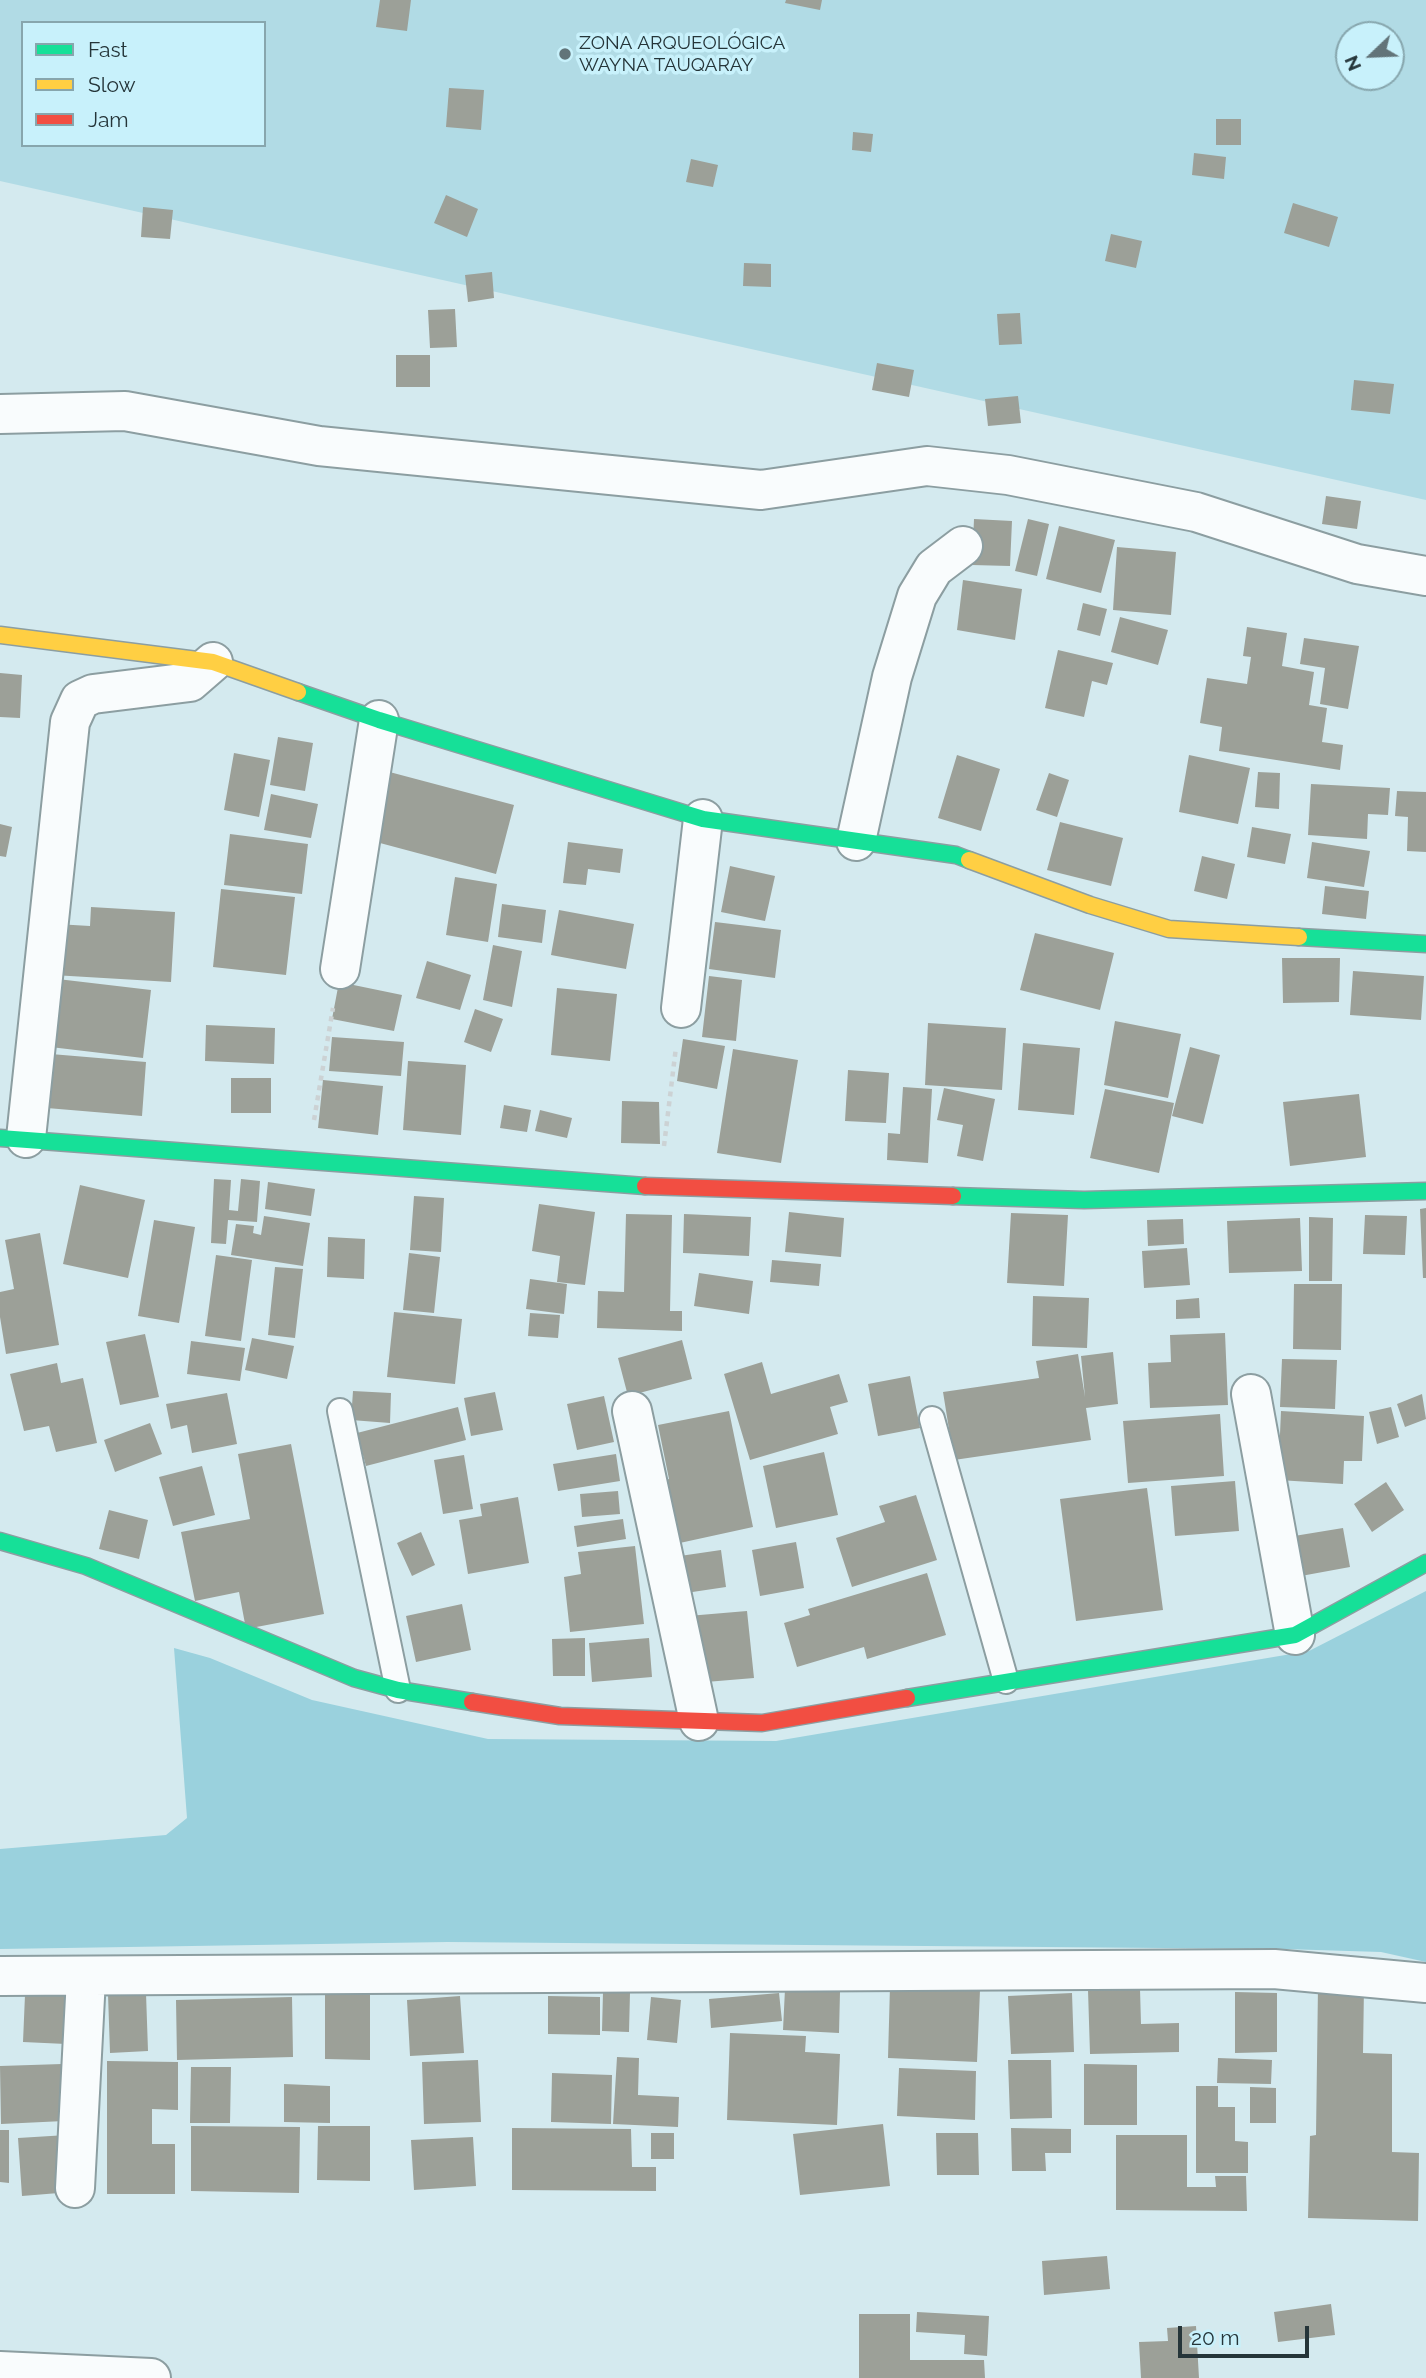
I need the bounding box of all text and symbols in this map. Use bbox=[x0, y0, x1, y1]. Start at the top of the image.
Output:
legend bbox=[21, 21, 266, 147]
north arrow bbox=[1335, 21, 1405, 91]
place label: ZONA ARQUEOLÓGICA WAYNA TAUQARAY bbox=[579, 32, 785, 76]
text: Fast bbox=[88, 37, 128, 62]
marker: ZONA ARQUEOLÓGICA WAYNA TAUQARAY bbox=[557, 46, 573, 62]
text: N bbox=[1340, 52, 1365, 74]
text: Slow bbox=[88, 72, 136, 97]
text: Jam bbox=[88, 107, 129, 132]
scale bar bbox=[1181, 2312, 1312, 2356]
text: 20 m bbox=[1191, 2325, 1239, 2350]

